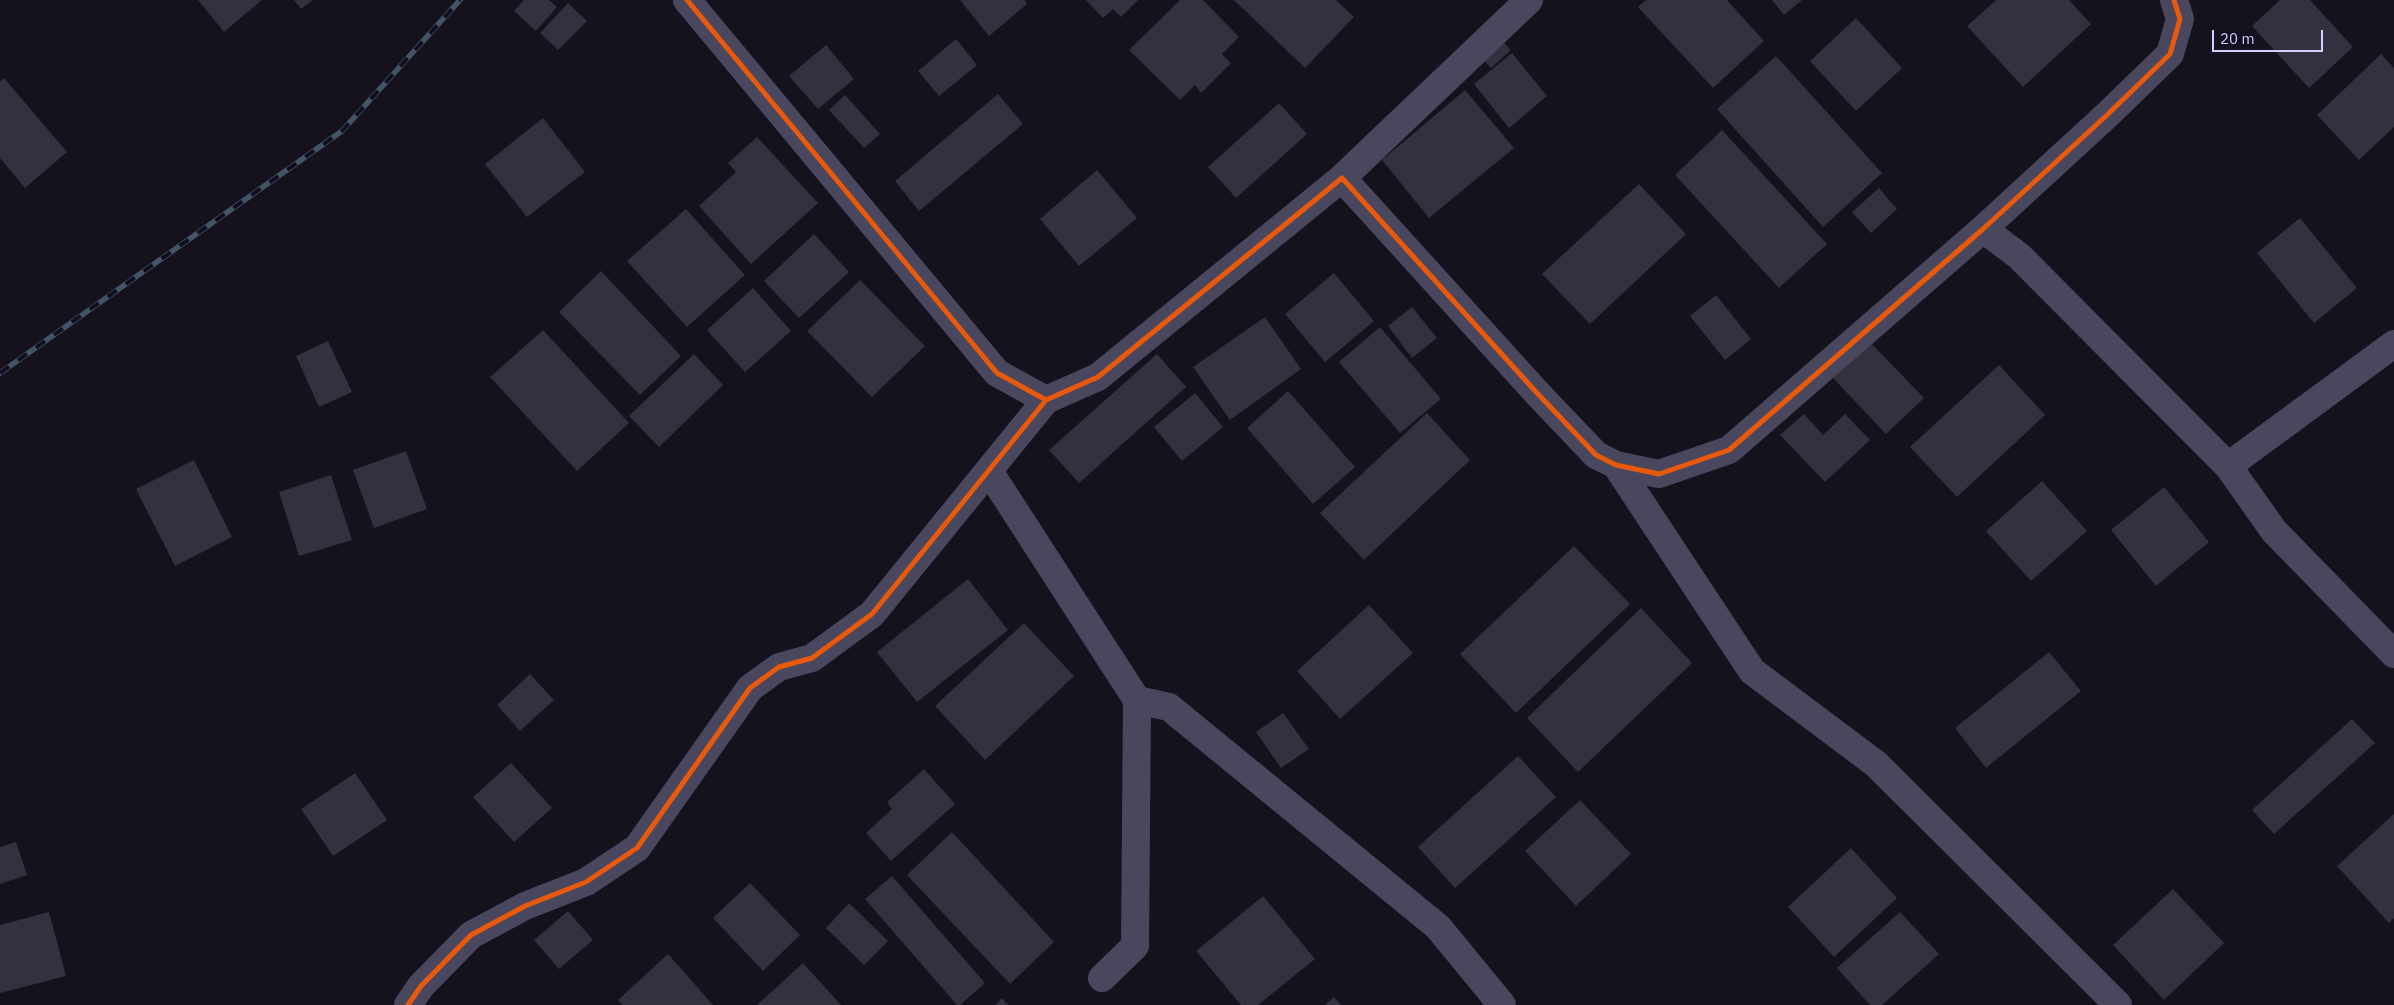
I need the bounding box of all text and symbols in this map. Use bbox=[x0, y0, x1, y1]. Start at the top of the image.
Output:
scale bar bbox=[2214, 20, 2325, 52]
text: 20 m bbox=[2220, 29, 2255, 48]

